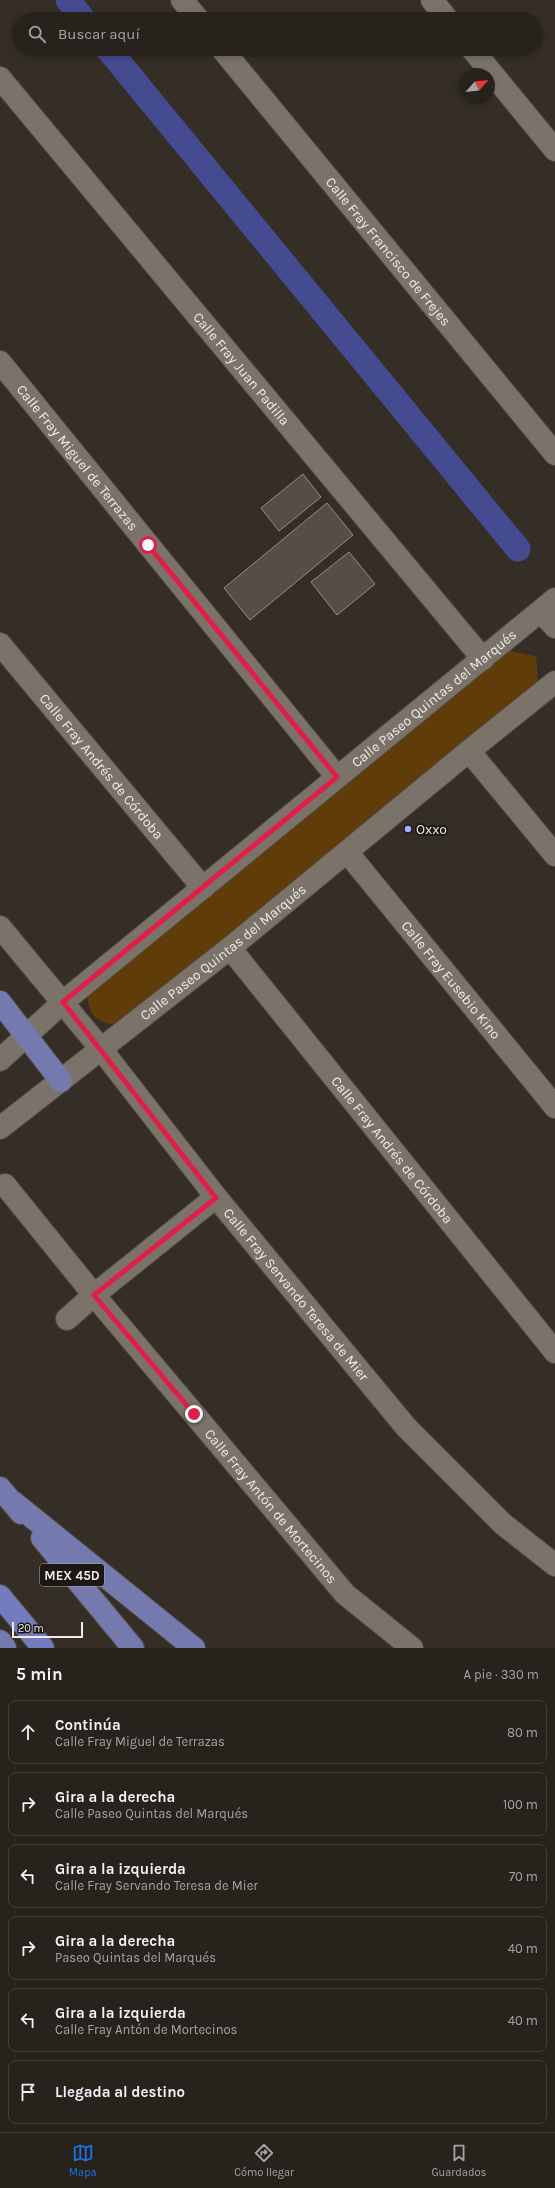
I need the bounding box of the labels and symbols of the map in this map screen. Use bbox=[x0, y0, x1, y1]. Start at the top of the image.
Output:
north arrow bbox=[459, 68, 495, 104]
street label: Calle Fray Francisco de Frejes bbox=[322, 174, 454, 330]
street label: Calle Fray Juan Padilla bbox=[189, 309, 293, 429]
street label: Calle Fray Miguel de Terrazas bbox=[13, 381, 141, 534]
route start bbox=[139, 536, 157, 554]
street label: Calle Paseo Quintas del Marqués bbox=[348, 626, 520, 771]
street label: Calle Fray Andrés de Córdoba bbox=[36, 690, 167, 843]
place label: Oxxo bbox=[416, 821, 447, 838]
marker: Oxxo bbox=[403, 824, 413, 834]
street label: Calle Paseo Quintas del Marqués bbox=[137, 881, 310, 1024]
street label: Calle Fray Eusebio Kino bbox=[398, 918, 504, 1043]
street label: Calle Fray Andrés de Córdoba bbox=[327, 1073, 456, 1227]
street label: Calle Fray Servando Teresa de Mier bbox=[220, 1205, 373, 1385]
route end bbox=[185, 1405, 203, 1423]
street label: Calle Fray Antón de Mortecinos bbox=[201, 1426, 340, 1587]
road number: MEX 45D bbox=[40, 1564, 104, 1586]
scale bar bbox=[12, 1620, 83, 1639]

